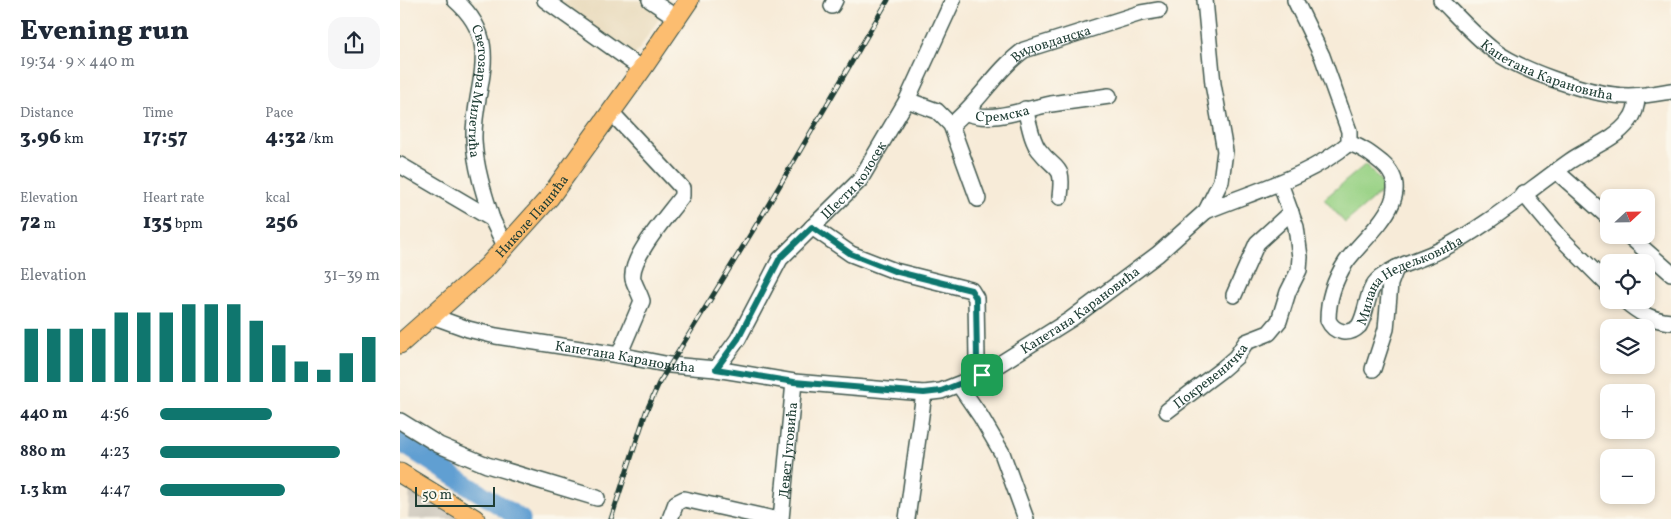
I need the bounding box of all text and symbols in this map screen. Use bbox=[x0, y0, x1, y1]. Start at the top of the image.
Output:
text: Evening run bbox=[20, 12, 189, 51]
button: share bbox=[328, 17, 380, 69]
street label: Видовданска bbox=[1007, 21, 1093, 68]
street label: Светозара Милетића bbox=[463, 22, 491, 159]
street label: Капетана Карановића bbox=[1476, 36, 1614, 106]
text: 19:34 · 9 × 440 m bbox=[20, 51, 135, 73]
street label: Сремска bbox=[974, 102, 1032, 128]
text: Distance bbox=[20, 104, 74, 123]
text: Time bbox=[143, 104, 173, 123]
text: Pace bbox=[265, 104, 293, 123]
text: 3.96 bbox=[20, 123, 61, 152]
text: 17:57 bbox=[143, 123, 188, 152]
text: 4:32 bbox=[265, 123, 306, 152]
text: km bbox=[61, 130, 84, 149]
text: /km bbox=[306, 130, 334, 149]
street label: Шести колосек bbox=[817, 138, 892, 224]
street label: Николе Пашића bbox=[492, 171, 574, 263]
text: Elevation bbox=[20, 189, 78, 208]
text: Heart rate bbox=[143, 189, 204, 208]
text: kcal bbox=[265, 189, 290, 208]
north arrow bbox=[1600, 189, 1655, 244]
map controls bbox=[1600, 189, 1655, 504]
text: 72 bbox=[20, 208, 41, 237]
text: 135 bbox=[143, 208, 172, 237]
text: 256 bbox=[265, 208, 298, 237]
text: m bbox=[41, 215, 56, 234]
text: bpm bbox=[172, 215, 203, 234]
street label: Милана Недељковића bbox=[1353, 232, 1467, 328]
button: locate bbox=[1600, 254, 1655, 309]
street label: Капетана Карановића bbox=[1017, 263, 1144, 359]
text: Elevation bbox=[20, 265, 87, 287]
text: 31–39 m bbox=[323, 265, 380, 287]
button: layers bbox=[1600, 319, 1655, 374]
street label: Капетана Карановића bbox=[554, 337, 696, 378]
street label: Покревеничка bbox=[1170, 340, 1253, 414]
pin bbox=[961, 354, 1003, 396]
icon: arrive bbox=[968, 361, 996, 389]
button: + bbox=[1600, 384, 1655, 439]
street label: Девет Југовића bbox=[775, 401, 803, 500]
text: 440 m bbox=[20, 403, 68, 425]
text: 4:56 bbox=[100, 403, 129, 425]
text: 880 m bbox=[20, 441, 66, 463]
text: 4:23 bbox=[100, 441, 130, 463]
button: − bbox=[1600, 449, 1655, 504]
text: 1.3 km bbox=[20, 479, 67, 501]
text: 4:47 bbox=[100, 479, 131, 501]
scale bar bbox=[415, 484, 495, 507]
text: 50 m bbox=[422, 486, 452, 505]

